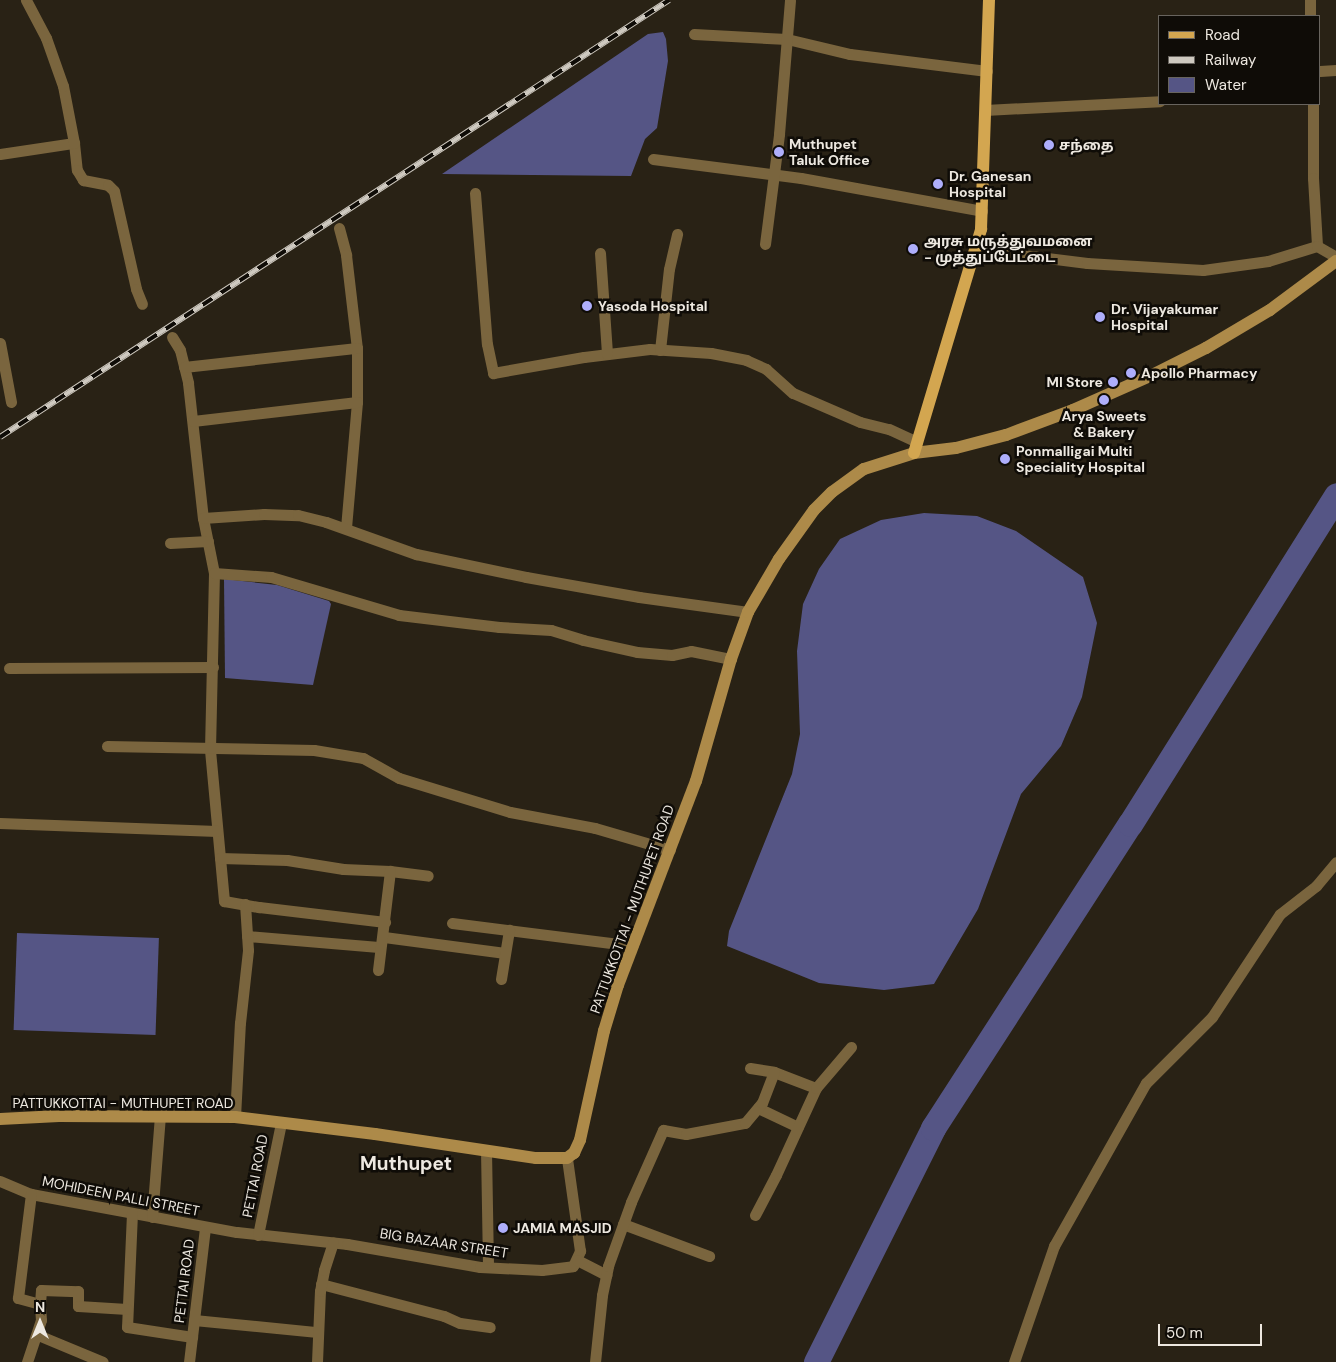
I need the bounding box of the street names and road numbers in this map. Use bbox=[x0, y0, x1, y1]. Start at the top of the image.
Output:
street label: PATTUKKOTTAI - MUTHUPET ROAD bbox=[586, 802, 678, 1016]
street label: PATTUKKOTTAI - MUTHUPET ROAD bbox=[13, 1095, 233, 1111]
street label: PETTAI ROAD bbox=[239, 1133, 271, 1219]
street label: MOHIDEEN PALLI STREET bbox=[41, 1172, 201, 1220]
street label: BIG BAZAAR STREET bbox=[379, 1225, 509, 1261]
street label: PETTAI ROAD bbox=[171, 1238, 197, 1324]

